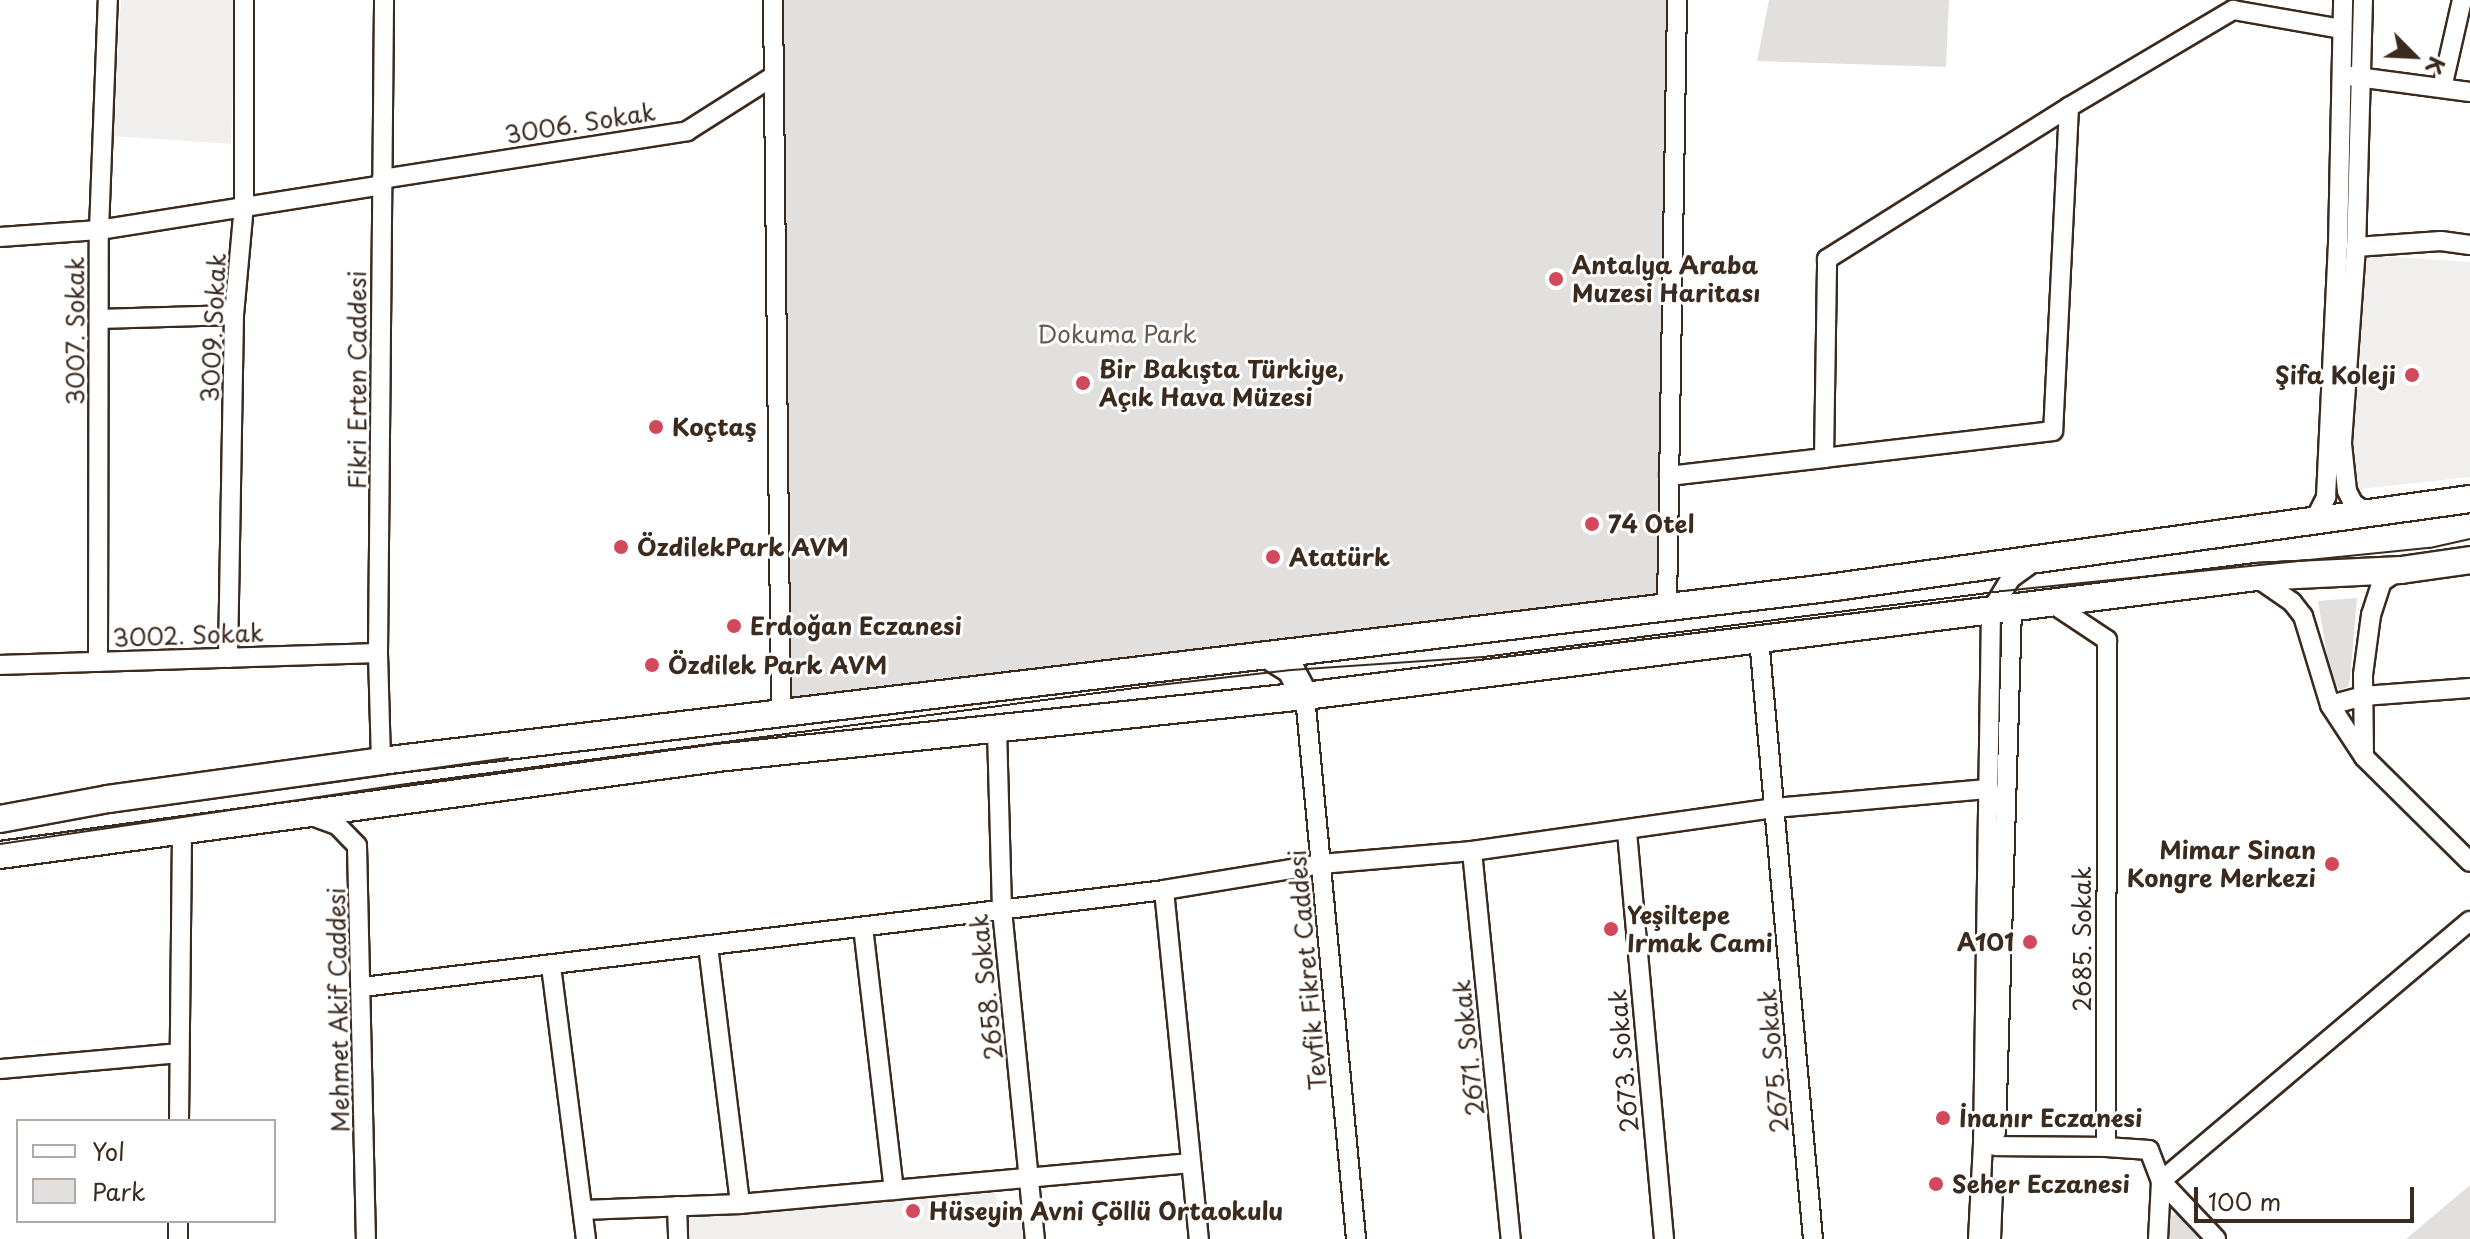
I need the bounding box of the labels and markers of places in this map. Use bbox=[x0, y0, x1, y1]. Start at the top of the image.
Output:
place label: Antalya Araba Muzesi Haritası bbox=[1572, 251, 1762, 307]
marker: Antalya Araba Muzesi Haritası bbox=[1547, 270, 1565, 288]
place label: Bir Bakışta Türkiye, Açık Hava Müzesi bbox=[1099, 355, 1344, 411]
place label: Şifa Koleji bbox=[2273, 361, 2396, 389]
marker: Şifa Koleji bbox=[2403, 366, 2421, 384]
marker: Bir Bakışta Türkiye, Açık Hava Müzesi bbox=[1074, 374, 1092, 392]
place label: Koçtaş bbox=[672, 413, 757, 441]
marker: Koçtaş bbox=[647, 418, 665, 436]
place label: 74 Otel bbox=[1608, 510, 1695, 538]
marker: 74 Otel bbox=[1583, 515, 1601, 533]
place label: ÖzdilekPark AVM bbox=[637, 533, 849, 561]
marker: ÖzdilekPark AVM bbox=[612, 538, 630, 556]
place label: Atatürk bbox=[1289, 543, 1390, 571]
marker: Atatürk bbox=[1264, 548, 1282, 566]
place label: Erdoğan Eczanesi bbox=[750, 612, 963, 640]
marker: Erdoğan Eczanesi bbox=[725, 617, 743, 635]
place label: Özdilek Park AVM bbox=[668, 651, 889, 679]
marker: Özdilek Park AVM bbox=[643, 656, 661, 674]
place label: Mimar Sinan Kongre Merkezi bbox=[2126, 836, 2316, 892]
marker: Mimar Sinan Kongre Merkezi bbox=[2323, 855, 2341, 873]
place label: Yeşiltepe Irmak Cami bbox=[1627, 901, 1772, 957]
marker: Yeşiltepe Irmak Cami bbox=[1602, 920, 1620, 938]
place label: A101 bbox=[1957, 928, 2014, 956]
marker: A101 bbox=[2021, 933, 2039, 951]
place label: İnanır Eczanesi bbox=[1959, 1104, 2143, 1132]
marker: İnanır Eczanesi bbox=[1934, 1109, 1952, 1127]
place label: Seher Eczanesi bbox=[1952, 1170, 2130, 1198]
marker: Seher Eczanesi bbox=[1927, 1175, 1945, 1193]
place label: Hüseyin Avni Çöllü Ortaokulu bbox=[929, 1197, 1286, 1225]
marker: Hüseyin Avni Çöllü Ortaokulu bbox=[904, 1202, 922, 1220]

